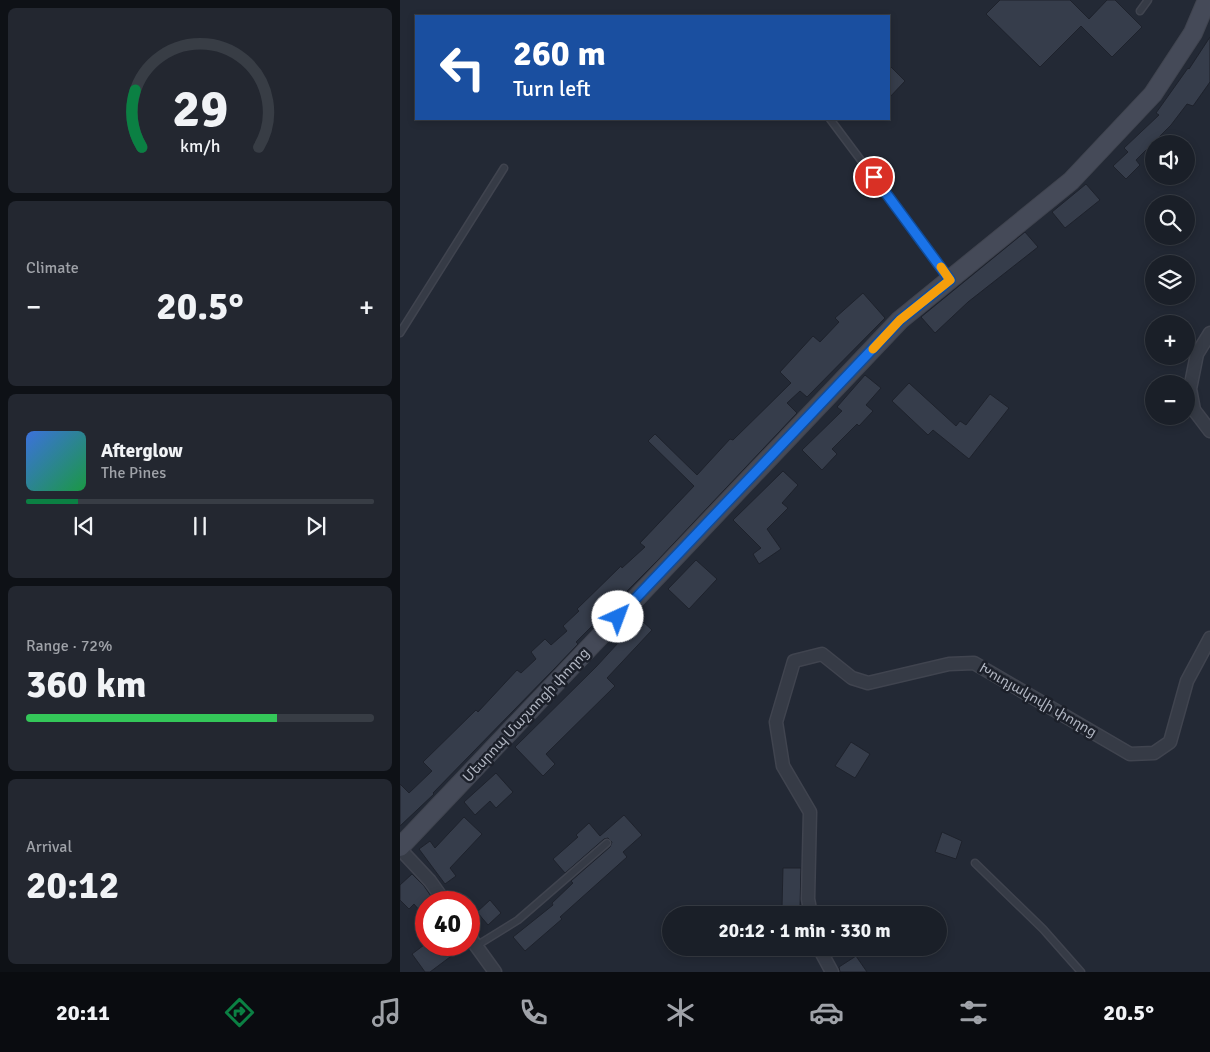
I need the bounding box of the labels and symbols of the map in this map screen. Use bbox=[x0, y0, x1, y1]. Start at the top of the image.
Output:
pin bbox=[853, 156, 895, 198]
position arrow bbox=[591, 590, 643, 642]
street label: Մեսրոպ Մաշտոցի փողոց bbox=[459, 644, 593, 786]
street label: Խուդյակովի փողոց bbox=[976, 659, 1100, 741]
speed limit sign: 40 bbox=[415, 891, 480, 956]

